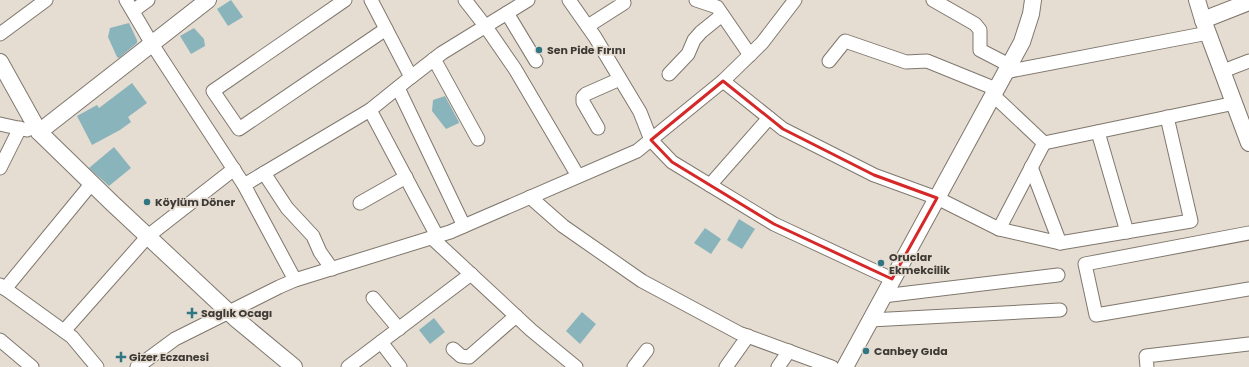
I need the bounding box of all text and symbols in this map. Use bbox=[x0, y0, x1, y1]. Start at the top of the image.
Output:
place label: Sen Pide Fırını bbox=[547, 42, 626, 58]
marker: Sen Pide Fırını bbox=[534, 45, 544, 55]
place label: Köylüm Döner bbox=[155, 194, 235, 210]
marker: Köylüm Döner bbox=[142, 197, 152, 207]
place label: Oruclar Ekmekcilik bbox=[889, 249, 950, 278]
marker: Oruclar Ekmekcilik bbox=[876, 258, 886, 268]
place label: Saglık Ocagı bbox=[201, 305, 272, 321]
marker: Saglık Ocagı bbox=[186, 307, 198, 319]
place label: Canbey Gıda bbox=[874, 343, 948, 359]
marker: Canbey Gıda bbox=[861, 346, 871, 356]
place label: Gizer Eczanesi bbox=[129, 349, 209, 365]
marker: Gizer Eczanesi bbox=[116, 352, 126, 362]

